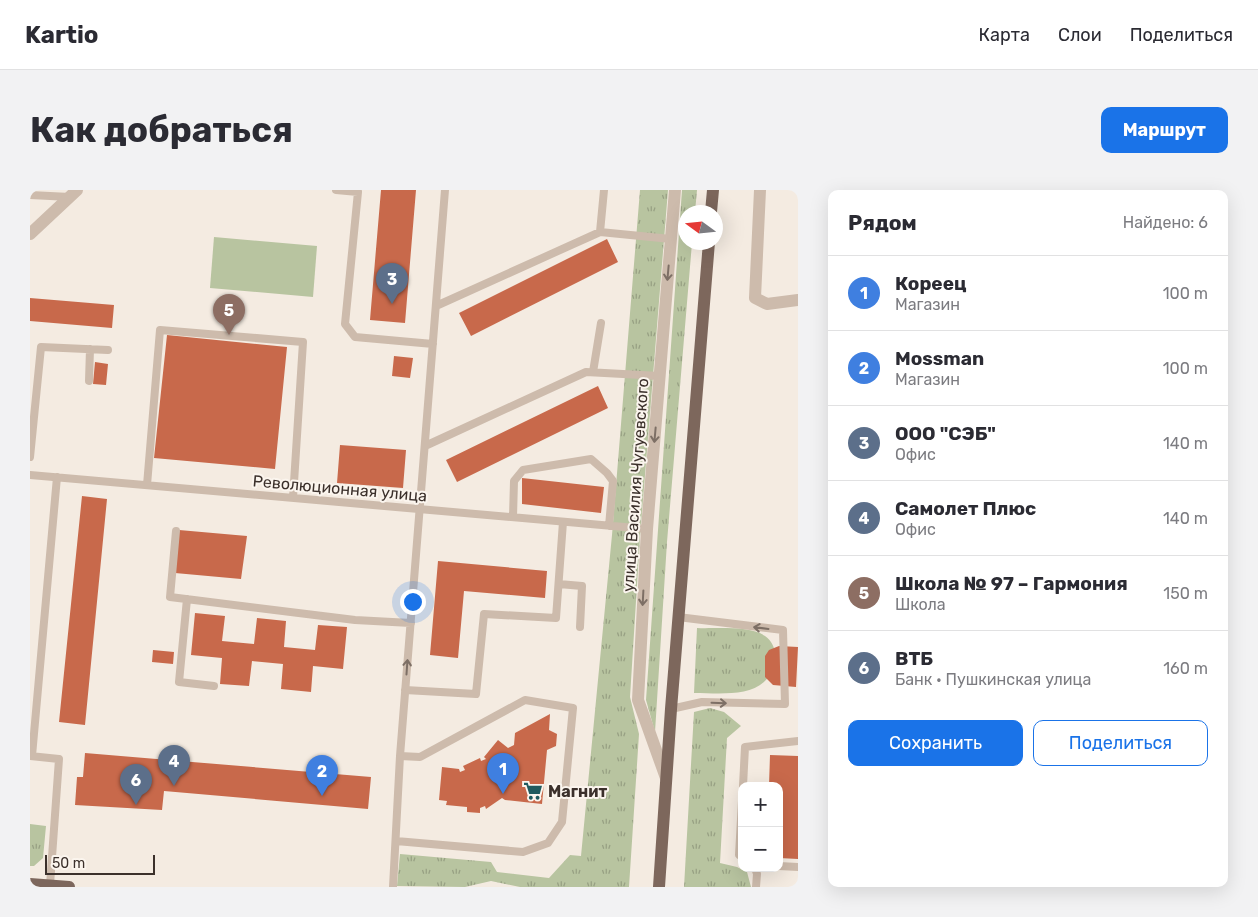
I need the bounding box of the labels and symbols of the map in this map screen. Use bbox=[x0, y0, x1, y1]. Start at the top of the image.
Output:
north arrow bbox=[678, 205, 723, 250]
pin: 3 bbox=[376, 263, 408, 304]
one-way arrow bbox=[663, 265, 673, 281]
pin: 5 bbox=[213, 294, 245, 335]
street label: улица Василия Чугуевского bbox=[619, 377, 652, 593]
one-way arrow bbox=[650, 427, 659, 443]
street label: Революционная улица bbox=[252, 471, 428, 506]
your location bbox=[400, 589, 426, 615]
one-way arrow bbox=[639, 589, 648, 605]
one-way arrow bbox=[754, 623, 770, 633]
one-way arrow bbox=[403, 660, 412, 676]
one-way arrow bbox=[710, 698, 726, 707]
pin: 4 bbox=[158, 745, 190, 786]
pin: 1 bbox=[487, 753, 519, 794]
pin: 2 bbox=[306, 755, 338, 796]
pin: 6 bbox=[120, 764, 152, 805]
supermarket icon: Магнит bbox=[522, 780, 544, 802]
place label: Магнит bbox=[548, 782, 607, 801]
scale bar bbox=[45, 852, 155, 875]

